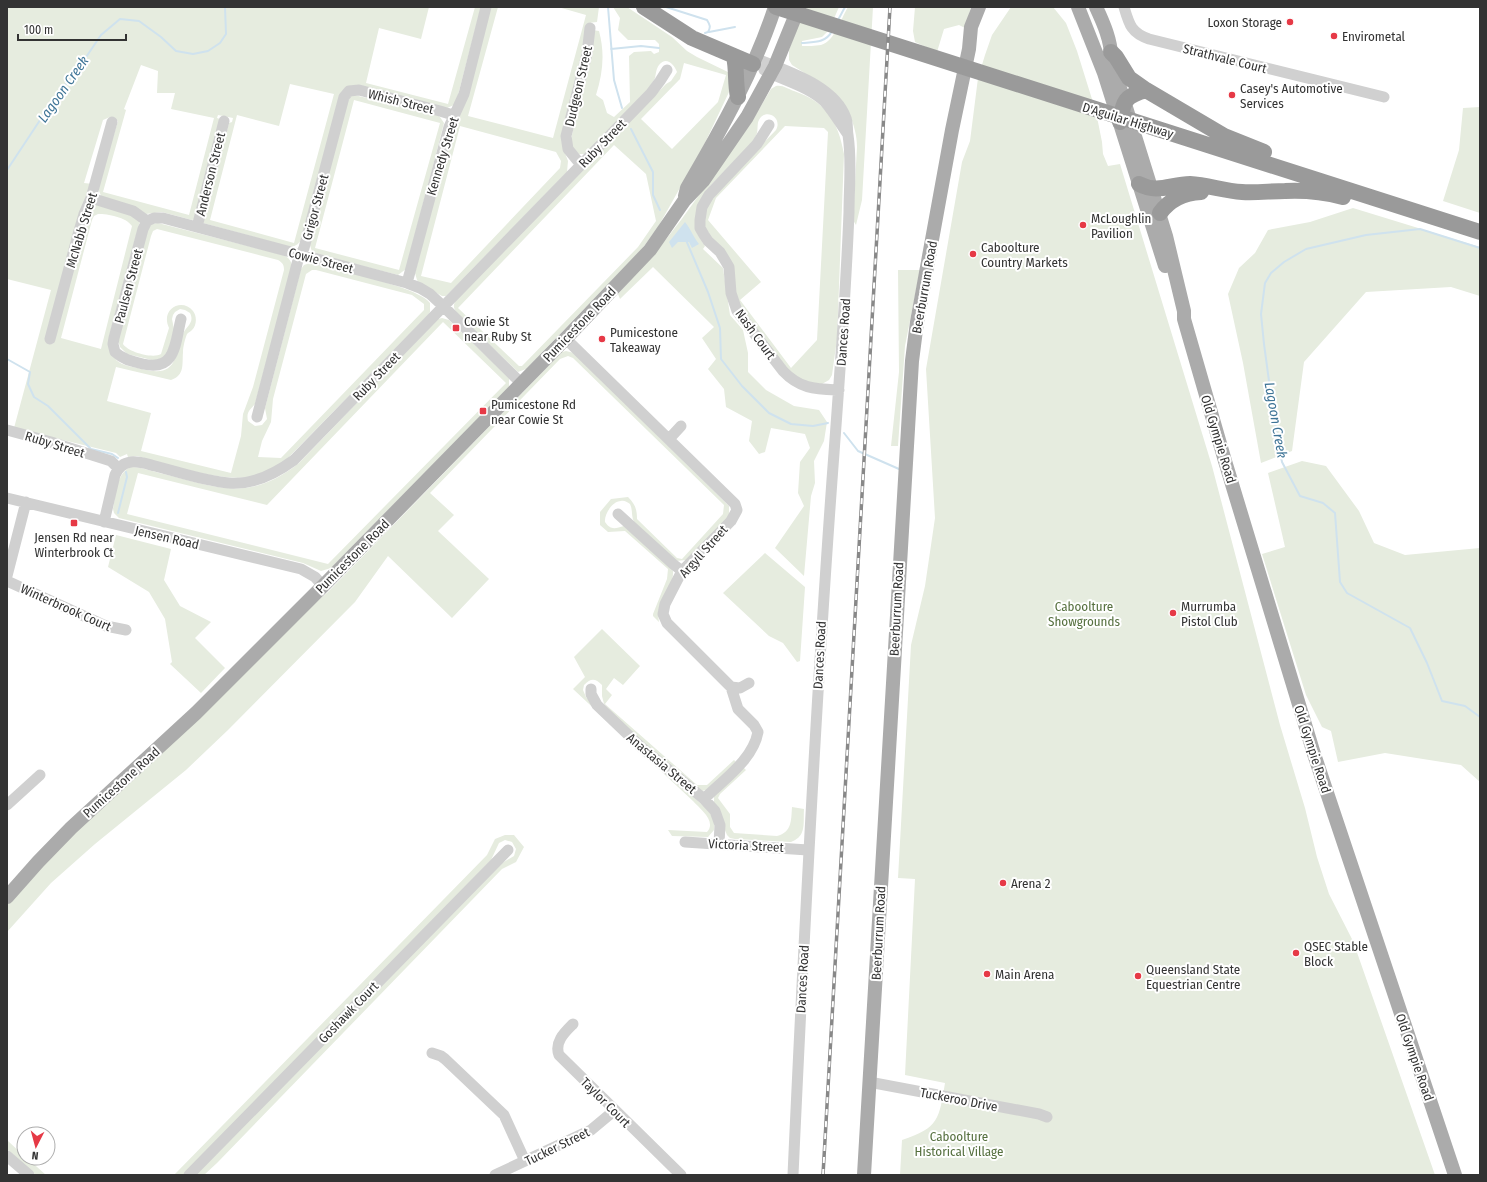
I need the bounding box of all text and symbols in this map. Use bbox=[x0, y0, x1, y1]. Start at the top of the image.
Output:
place label: Loxon Storage bbox=[1207, 15, 1282, 30]
scale bar bbox=[18, 16, 126, 42]
marker: Loxon Storage bbox=[1285, 17, 1295, 27]
text: 100 m bbox=[24, 23, 53, 37]
place label: Envirometal bbox=[1342, 29, 1406, 44]
marker: Envirometal bbox=[1329, 31, 1339, 41]
street label: Strathvale Court bbox=[1182, 41, 1269, 76]
street label: Dudgeon Street bbox=[562, 44, 595, 128]
water label: Lagoon Creek bbox=[34, 53, 93, 126]
place label: Casey's Automotive Services bbox=[1240, 81, 1343, 111]
street label: Whish Street bbox=[366, 86, 436, 117]
marker: Casey's Automotive Services bbox=[1227, 90, 1237, 100]
street label: D'Aguilar Highway bbox=[1080, 99, 1175, 142]
street label: Kennedy Street bbox=[423, 114, 462, 197]
street label: Ruby Street bbox=[576, 115, 630, 171]
street label: Anderson Street bbox=[193, 130, 228, 218]
street label: Grigor Street bbox=[299, 172, 332, 242]
street label: McNabb Street bbox=[63, 190, 100, 270]
place label: McLoughlin Pavilion bbox=[1091, 211, 1151, 241]
marker: McLoughlin Pavilion bbox=[1078, 220, 1088, 230]
street label: Beerburrum Road bbox=[909, 239, 940, 335]
place label: Caboolture Country Markets bbox=[981, 240, 1068, 270]
street label: Cowie Street bbox=[287, 245, 356, 277]
street label: Paulsen Street bbox=[111, 246, 146, 325]
marker: Caboolture Country Markets bbox=[968, 249, 978, 259]
street label: Pumicestone Road bbox=[540, 284, 619, 365]
street label: Dances Road bbox=[834, 298, 853, 366]
street label: Nash Court bbox=[732, 306, 779, 363]
place label: Cowie St near Ruby St bbox=[464, 314, 532, 344]
marker: Cowie St near Ruby St bbox=[451, 323, 461, 333]
place label: Pumicestone Takeaway bbox=[610, 325, 678, 355]
marker: Pumicestone Takeaway bbox=[597, 334, 607, 344]
street label: Ruby Street bbox=[350, 348, 404, 404]
water label: Lagoon Creek bbox=[1260, 381, 1291, 460]
street label: Old Gympie Road bbox=[1198, 393, 1239, 485]
place label: Pumicestone Rd near Cowie St bbox=[491, 397, 576, 427]
marker: Pumicestone Rd near Cowie St bbox=[478, 406, 488, 416]
street label: Ruby Street bbox=[23, 428, 87, 461]
street label: Pumicestone Road bbox=[312, 516, 392, 596]
marker: Jensen Rd near Winterbrook Ct bbox=[69, 518, 79, 528]
street label: Argyll Street bbox=[676, 522, 731, 581]
street label: Jensen Road bbox=[133, 523, 201, 552]
place label: Jensen Rd near Winterbrook Ct bbox=[34, 530, 114, 560]
street label: Beerburrum Road bbox=[887, 562, 906, 656]
street label: Winterbrook Court bbox=[18, 581, 114, 634]
park label: Caboolture Showgrounds bbox=[1048, 599, 1120, 629]
place label: Murrumba Pistol Club bbox=[1181, 599, 1238, 629]
marker: Murrumba Pistol Club bbox=[1168, 608, 1178, 618]
street label: Dances Road bbox=[810, 621, 829, 689]
street label: Old Gympie Road bbox=[1291, 703, 1334, 795]
street label: Anastasia Street bbox=[624, 730, 700, 797]
street label: Pumicestone Road bbox=[80, 744, 163, 821]
street label: Victoria Street bbox=[708, 836, 785, 855]
place label: Arena 2 bbox=[1011, 876, 1051, 891]
marker: Arena 2 bbox=[998, 878, 1008, 888]
street label: Beerburrum Road bbox=[869, 886, 888, 980]
place label: QSEC Stable Block bbox=[1304, 939, 1368, 969]
street label: Dances Road bbox=[793, 945, 812, 1013]
marker: QSEC Stable Block bbox=[1291, 948, 1301, 958]
place label: Queensland State Equestrian Centre bbox=[1146, 962, 1240, 992]
place label: Main Arena bbox=[995, 967, 1054, 982]
marker: Main Arena bbox=[982, 969, 992, 979]
marker: Queensland State Equestrian Centre bbox=[1133, 971, 1143, 981]
street label: Goshawk Court bbox=[315, 978, 382, 1046]
street label: Old Gympie Road bbox=[1393, 1012, 1437, 1103]
street label: Taylor Court bbox=[578, 1074, 634, 1131]
street label: Tuckeroo Drive bbox=[919, 1085, 999, 1114]
street label: Tucker Street bbox=[523, 1124, 593, 1168]
north arrow bbox=[16, 1126, 56, 1166]
park label: Caboolture Historical Village bbox=[915, 1129, 1003, 1159]
text: N bbox=[31, 1149, 39, 1162]

